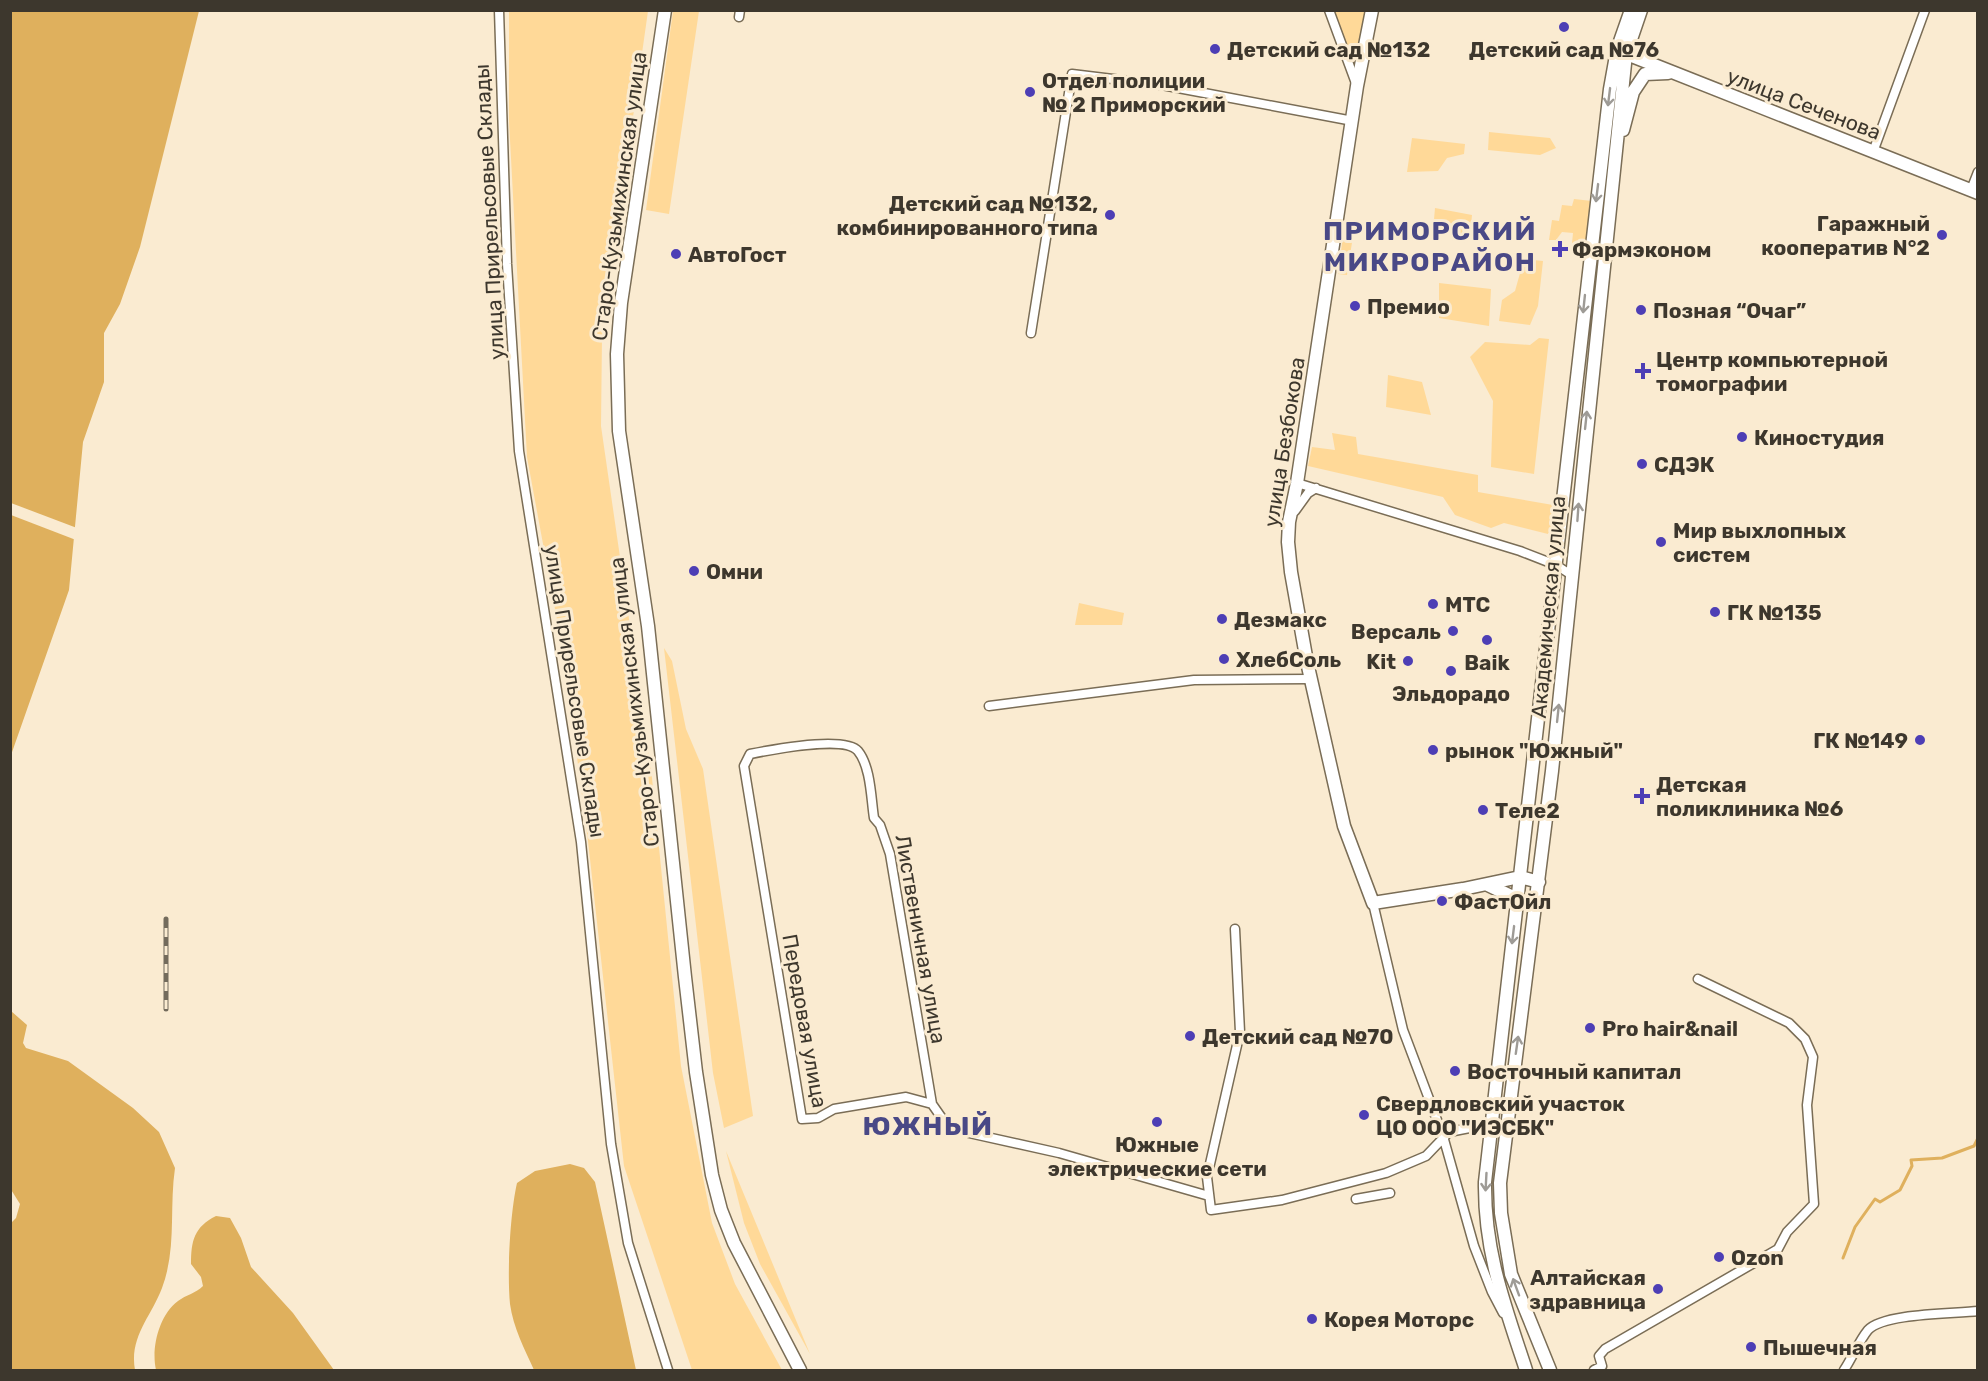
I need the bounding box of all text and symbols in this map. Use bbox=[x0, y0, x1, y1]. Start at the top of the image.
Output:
marker: Детский сад №76 bbox=[1557, 20, 1571, 34]
place label: Детский сад №132 bbox=[1227, 37, 1430, 62]
place label: Детский сад №76 bbox=[1469, 37, 1660, 62]
marker: Детский сад №132 bbox=[1208, 42, 1222, 56]
street label: Старо-Кузьмихинская улица bbox=[586, 50, 652, 342]
street label: улица Прирельсовые Склады bbox=[469, 63, 509, 361]
street label: улица Сеченова bbox=[1724, 63, 1884, 145]
place label: Отдел полиции № 2 Приморский bbox=[1042, 68, 1226, 117]
marker: Отдел полиции № 2 Приморский bbox=[1023, 85, 1037, 99]
one-way arrow bbox=[1603, 87, 1614, 106]
one-way arrow bbox=[1591, 182, 1602, 202]
place label: Детский сад №132, комбинированного типа bbox=[836, 191, 1098, 240]
marker: Детский сад №132, комбинированного типа bbox=[1103, 208, 1117, 222]
place label: Гаражный кооператив N°2 bbox=[1761, 211, 1930, 260]
district label: ПРИМОРСКИЙ МИКРОРАЙОН bbox=[1323, 215, 1537, 278]
marker: Гаражный кооператив N°2 bbox=[1935, 228, 1949, 242]
place label: Фармэконом bbox=[1572, 237, 1711, 262]
place label: АвтоГост bbox=[688, 242, 787, 267]
marker: Фармэконом bbox=[1553, 242, 1567, 256]
marker: АвтоГост bbox=[669, 247, 683, 261]
one-way arrow bbox=[1578, 293, 1589, 313]
place label: Премио bbox=[1367, 294, 1450, 319]
place label: Позная “Очаг” bbox=[1653, 298, 1806, 323]
marker: Премио bbox=[1348, 299, 1362, 313]
marker: Позная “Очаг” bbox=[1634, 303, 1648, 317]
place label: Центр компьютерной томографии bbox=[1656, 347, 1888, 396]
street label: улица Безбокова bbox=[1258, 355, 1310, 529]
marker: Центр компьютерной томографии bbox=[1634, 362, 1652, 380]
one-way arrow bbox=[1581, 411, 1592, 431]
place label: Киностудия bbox=[1754, 425, 1885, 450]
marker: Киностудия bbox=[1735, 430, 1749, 444]
place label: СДЭК bbox=[1654, 452, 1715, 477]
marker: СДЭК bbox=[1635, 457, 1649, 471]
street label: Академическая улица bbox=[1526, 495, 1570, 719]
one-way arrow bbox=[1573, 502, 1584, 522]
place label: Мир выхлопных систем bbox=[1673, 518, 1847, 567]
marker: Мир выхлопных систем bbox=[1654, 535, 1668, 549]
street label: улица Прирельсовые Склады bbox=[539, 543, 611, 839]
street label: Старо-Кузьмихинская улица bbox=[604, 556, 664, 848]
place label: Омни bbox=[706, 559, 763, 584]
marker: Омни bbox=[687, 564, 701, 578]
place label: МТС bbox=[1445, 592, 1491, 617]
marker: МТС bbox=[1426, 597, 1440, 611]
place label: ГК №135 bbox=[1727, 600, 1822, 625]
marker: ГК №135 bbox=[1708, 605, 1722, 619]
place label: Дезмакс bbox=[1234, 607, 1327, 632]
marker: Дезмакс bbox=[1215, 612, 1229, 626]
place label: Версаль bbox=[1351, 619, 1441, 644]
marker: Версаль bbox=[1446, 624, 1460, 638]
marker: Baik bbox=[1480, 633, 1494, 647]
place label: ХлебСоль bbox=[1236, 647, 1342, 672]
place label: Kit bbox=[1366, 649, 1396, 674]
place label: Baik bbox=[1464, 650, 1510, 675]
marker: ХлебСоль bbox=[1217, 652, 1231, 666]
marker: Kit bbox=[1401, 654, 1415, 668]
marker: Эльдорадо bbox=[1444, 664, 1458, 678]
place label: Эльдорадо bbox=[1392, 681, 1510, 706]
one-way arrow bbox=[1553, 703, 1564, 723]
place label: ГК №149 bbox=[1813, 728, 1908, 753]
marker: ГК №149 bbox=[1913, 733, 1927, 747]
place label: рынок "Южный" bbox=[1445, 738, 1623, 763]
marker: рынок "Южный" bbox=[1426, 743, 1440, 757]
place label: Детская поликлиника №6 bbox=[1656, 772, 1844, 821]
marker: Детская поликлиника №6 bbox=[1633, 787, 1651, 805]
place label: Теле2 bbox=[1495, 798, 1560, 823]
marker: Теле2 bbox=[1476, 803, 1490, 817]
street label: Лиственичная улица bbox=[890, 832, 952, 1046]
place label: ФастОйл bbox=[1454, 889, 1551, 914]
marker: ФастОйл bbox=[1435, 894, 1449, 908]
one-way arrow bbox=[1507, 925, 1518, 945]
street label: Передовая улица bbox=[777, 932, 833, 1110]
place label: Pro hair&nail bbox=[1602, 1016, 1738, 1041]
marker: Pro hair&nail bbox=[1583, 1021, 1597, 1035]
place label: Детский сад №70 bbox=[1202, 1024, 1394, 1049]
marker: Детский сад №70 bbox=[1183, 1029, 1197, 1043]
one-way arrow bbox=[1511, 1035, 1522, 1055]
place label: Восточный капитал bbox=[1467, 1059, 1681, 1084]
marker: Восточный капитал bbox=[1448, 1064, 1462, 1078]
place label: Свердловский участок ЦО ООО "ИЭСБК" bbox=[1376, 1091, 1625, 1140]
marker: Свердловский участок ЦО ООО "ИЭСБК" bbox=[1357, 1108, 1371, 1122]
district label: ЮЖНЫЙ bbox=[863, 1110, 994, 1142]
marker: Южные электрические сети bbox=[1150, 1115, 1164, 1129]
place label: Южные электрические сети bbox=[1047, 1132, 1267, 1181]
one-way arrow bbox=[1480, 1172, 1491, 1192]
place label: Ozon bbox=[1731, 1245, 1784, 1270]
marker: Ozon bbox=[1712, 1250, 1726, 1264]
place label: Алтайская здравница bbox=[1529, 1265, 1646, 1314]
one-way arrow bbox=[1510, 1278, 1521, 1297]
marker: Алтайская здравница bbox=[1651, 1282, 1665, 1296]
place label: Корея Моторс bbox=[1324, 1307, 1474, 1332]
marker: Корея Моторс bbox=[1305, 1312, 1319, 1326]
place label: Пышечная bbox=[1763, 1335, 1877, 1360]
marker: Пышечная bbox=[1744, 1340, 1758, 1354]

